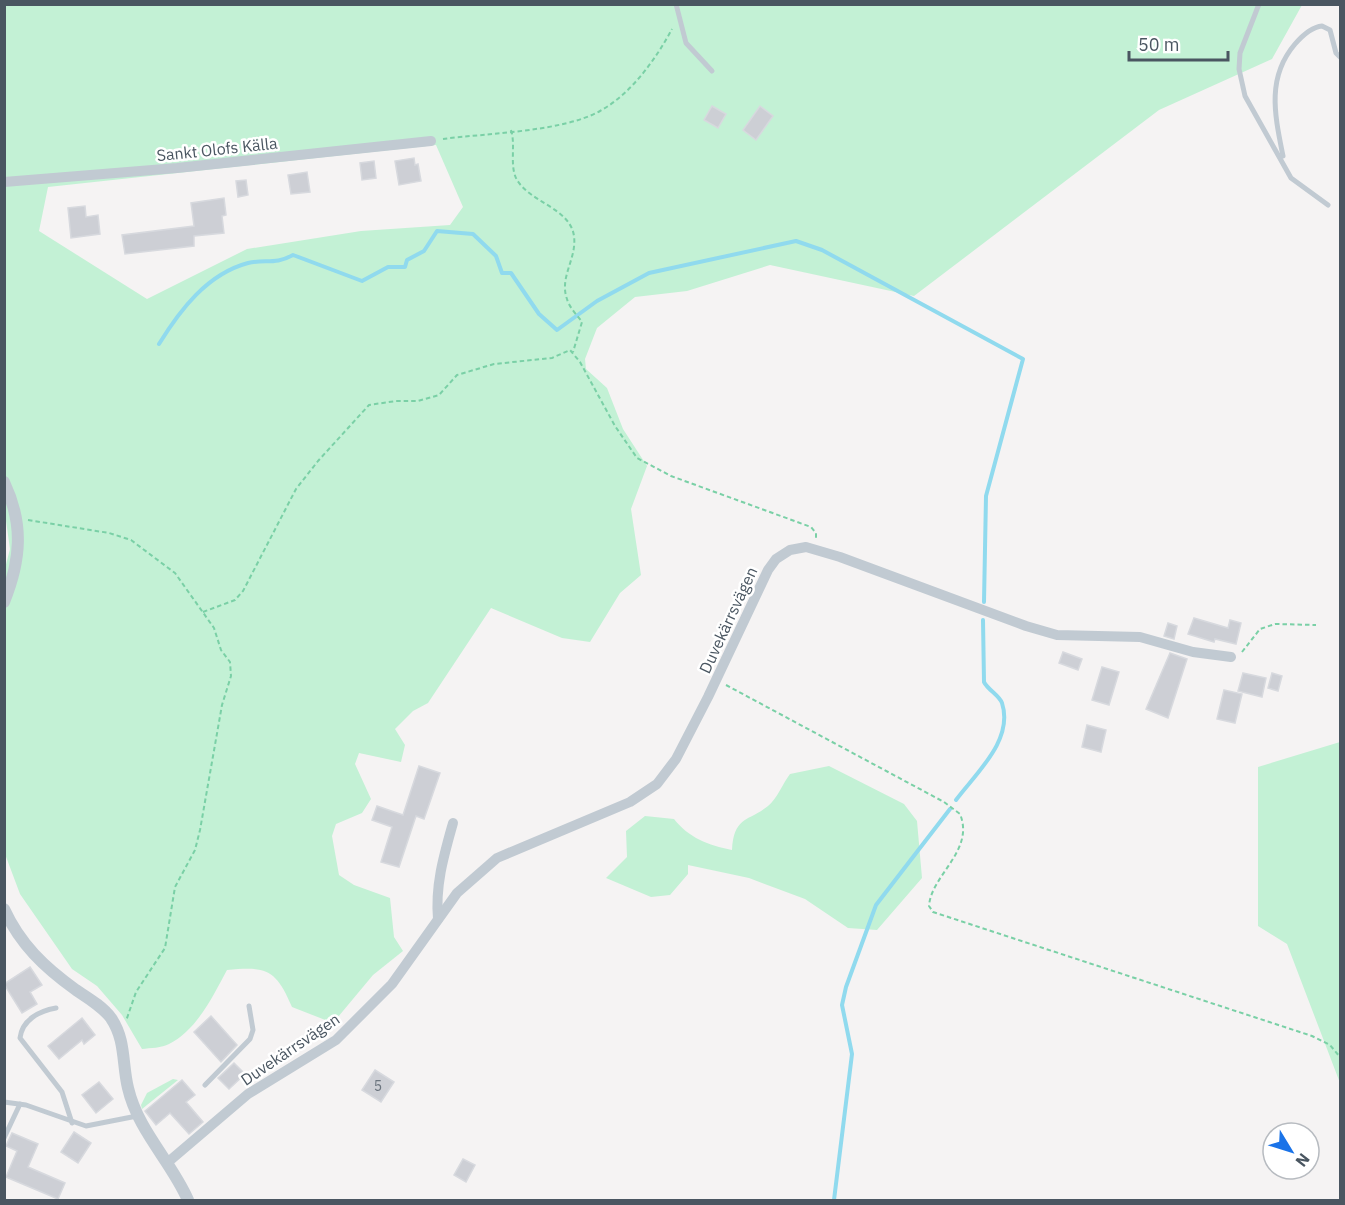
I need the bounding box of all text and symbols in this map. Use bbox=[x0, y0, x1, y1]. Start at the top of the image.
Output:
scale bar bbox=[1129, 24, 1228, 62]
text: 50 m bbox=[1138, 33, 1180, 56]
street label: Sankt Olofs Källa bbox=[156, 133, 279, 165]
street label: Duvekärrsvägen bbox=[695, 564, 761, 676]
street label: Duvekärrsvägen bbox=[237, 1009, 343, 1089]
house number: 5 bbox=[374, 1077, 382, 1095]
north arrow bbox=[1261, 1121, 1321, 1181]
text: N bbox=[1291, 1150, 1314, 1171]

